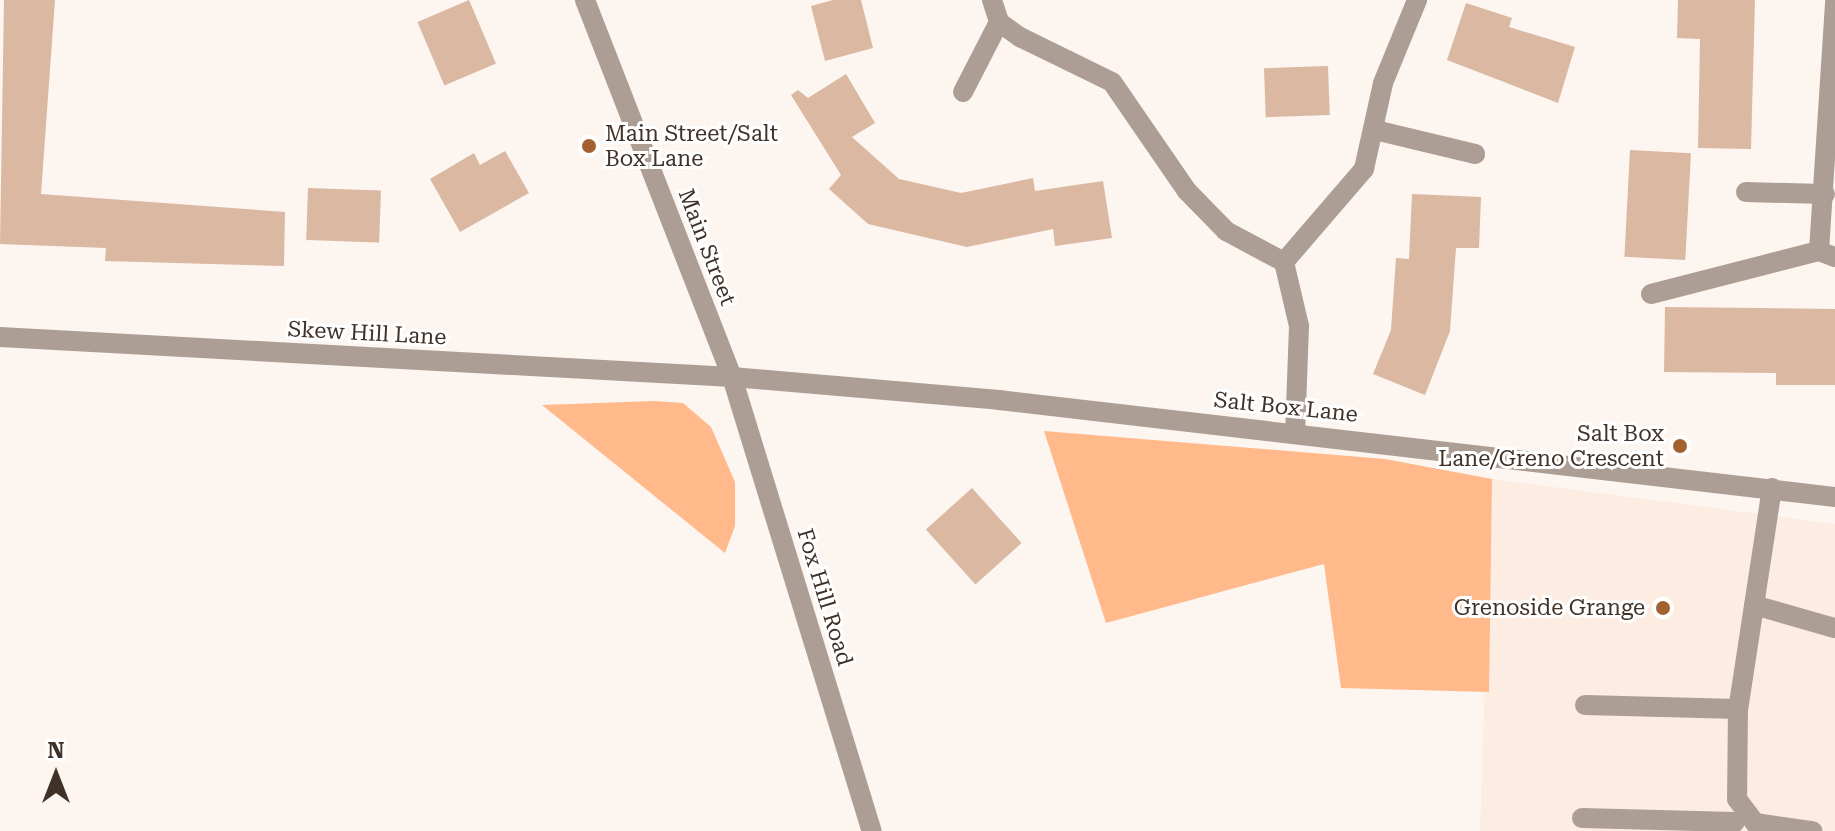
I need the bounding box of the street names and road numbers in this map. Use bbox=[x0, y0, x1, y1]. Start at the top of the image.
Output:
street label: Main Street bbox=[673, 185, 741, 309]
street label: Skew Hill Lane bbox=[287, 316, 447, 350]
street label: Salt Box Lane bbox=[1213, 386, 1359, 428]
street label: Fox Hill Road bbox=[792, 525, 858, 669]

